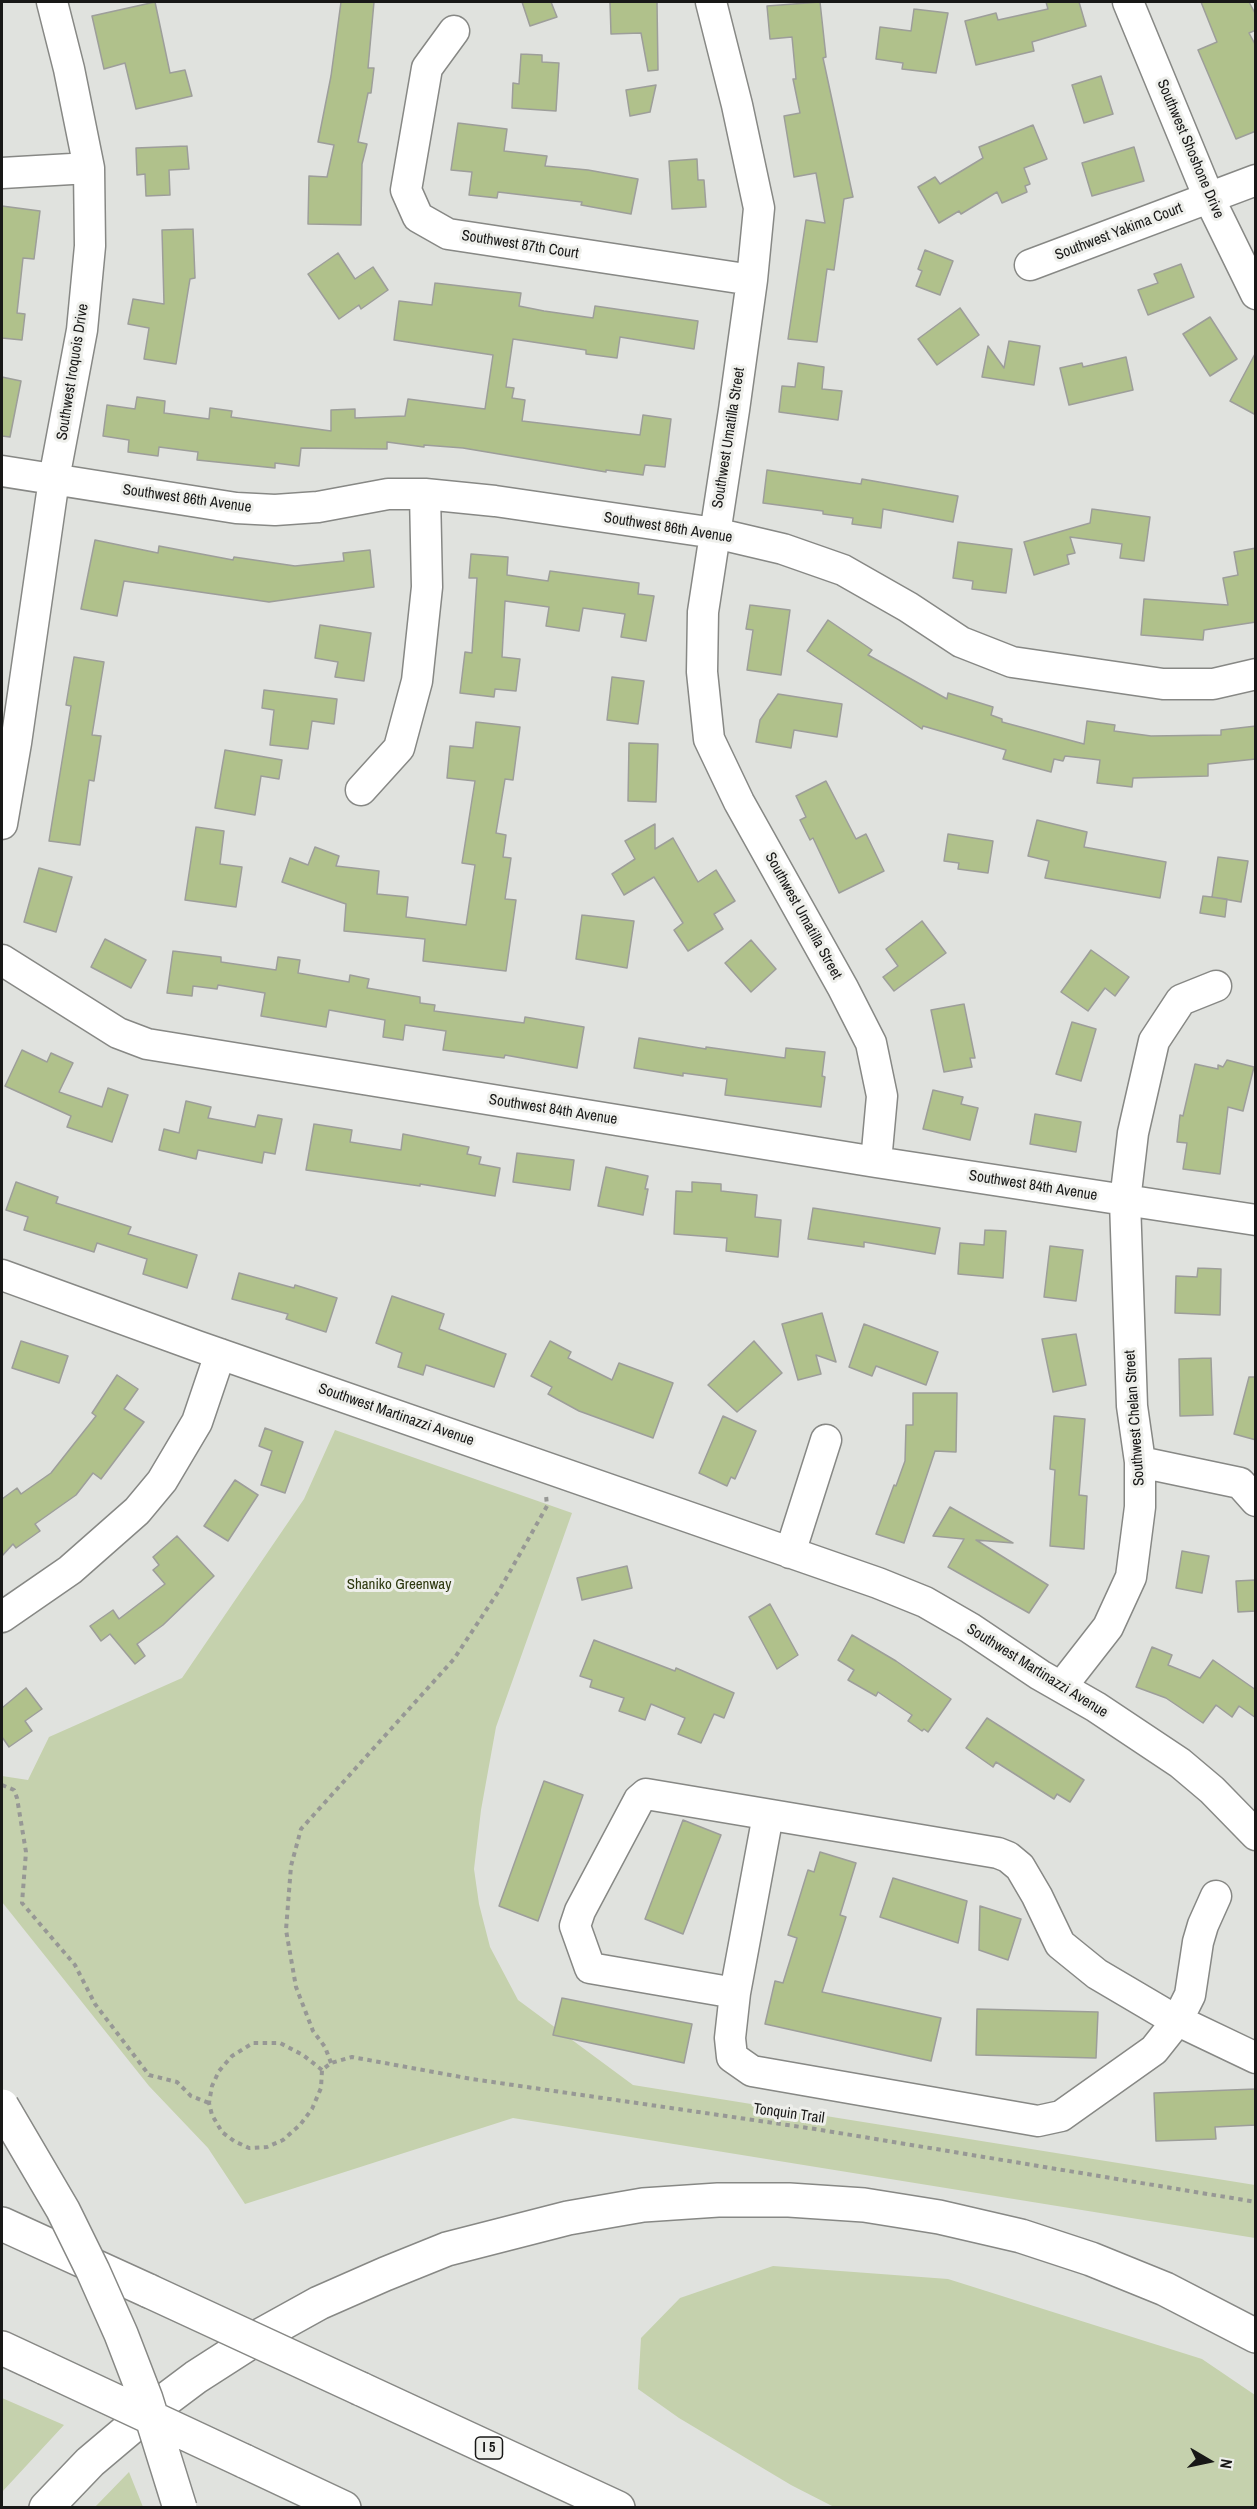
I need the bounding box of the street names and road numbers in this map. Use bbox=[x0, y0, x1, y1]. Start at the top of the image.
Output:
street label: Southwest Shoshone Drive bbox=[1153, 77, 1227, 221]
street label: Southwest Yakima Court bbox=[1053, 199, 1185, 265]
street label: Southwest 87th Court bbox=[460, 227, 580, 263]
street label: Southwest Iroquois Drive bbox=[53, 302, 93, 442]
street label: Southwest Umatilla Street bbox=[709, 366, 749, 510]
street label: Southwest 86th Avenue bbox=[122, 481, 252, 517]
street label: Southwest 86th Avenue bbox=[603, 509, 733, 547]
street label: Southwest Umatilla Street bbox=[761, 849, 845, 983]
street label: Southwest 84th Avenue bbox=[488, 1091, 618, 1129]
street label: Southwest 84th Avenue bbox=[968, 1167, 1098, 1205]
street label: Southwest Chelan Street bbox=[1121, 1350, 1149, 1486]
street label: Southwest Martinazzi Avenue bbox=[316, 1380, 476, 1450]
street label: Southwest Martinazzi Avenue bbox=[963, 1620, 1111, 1722]
street label: Tonquin Trail bbox=[752, 2100, 826, 2128]
road number: I 5 bbox=[476, 2437, 502, 2459]

